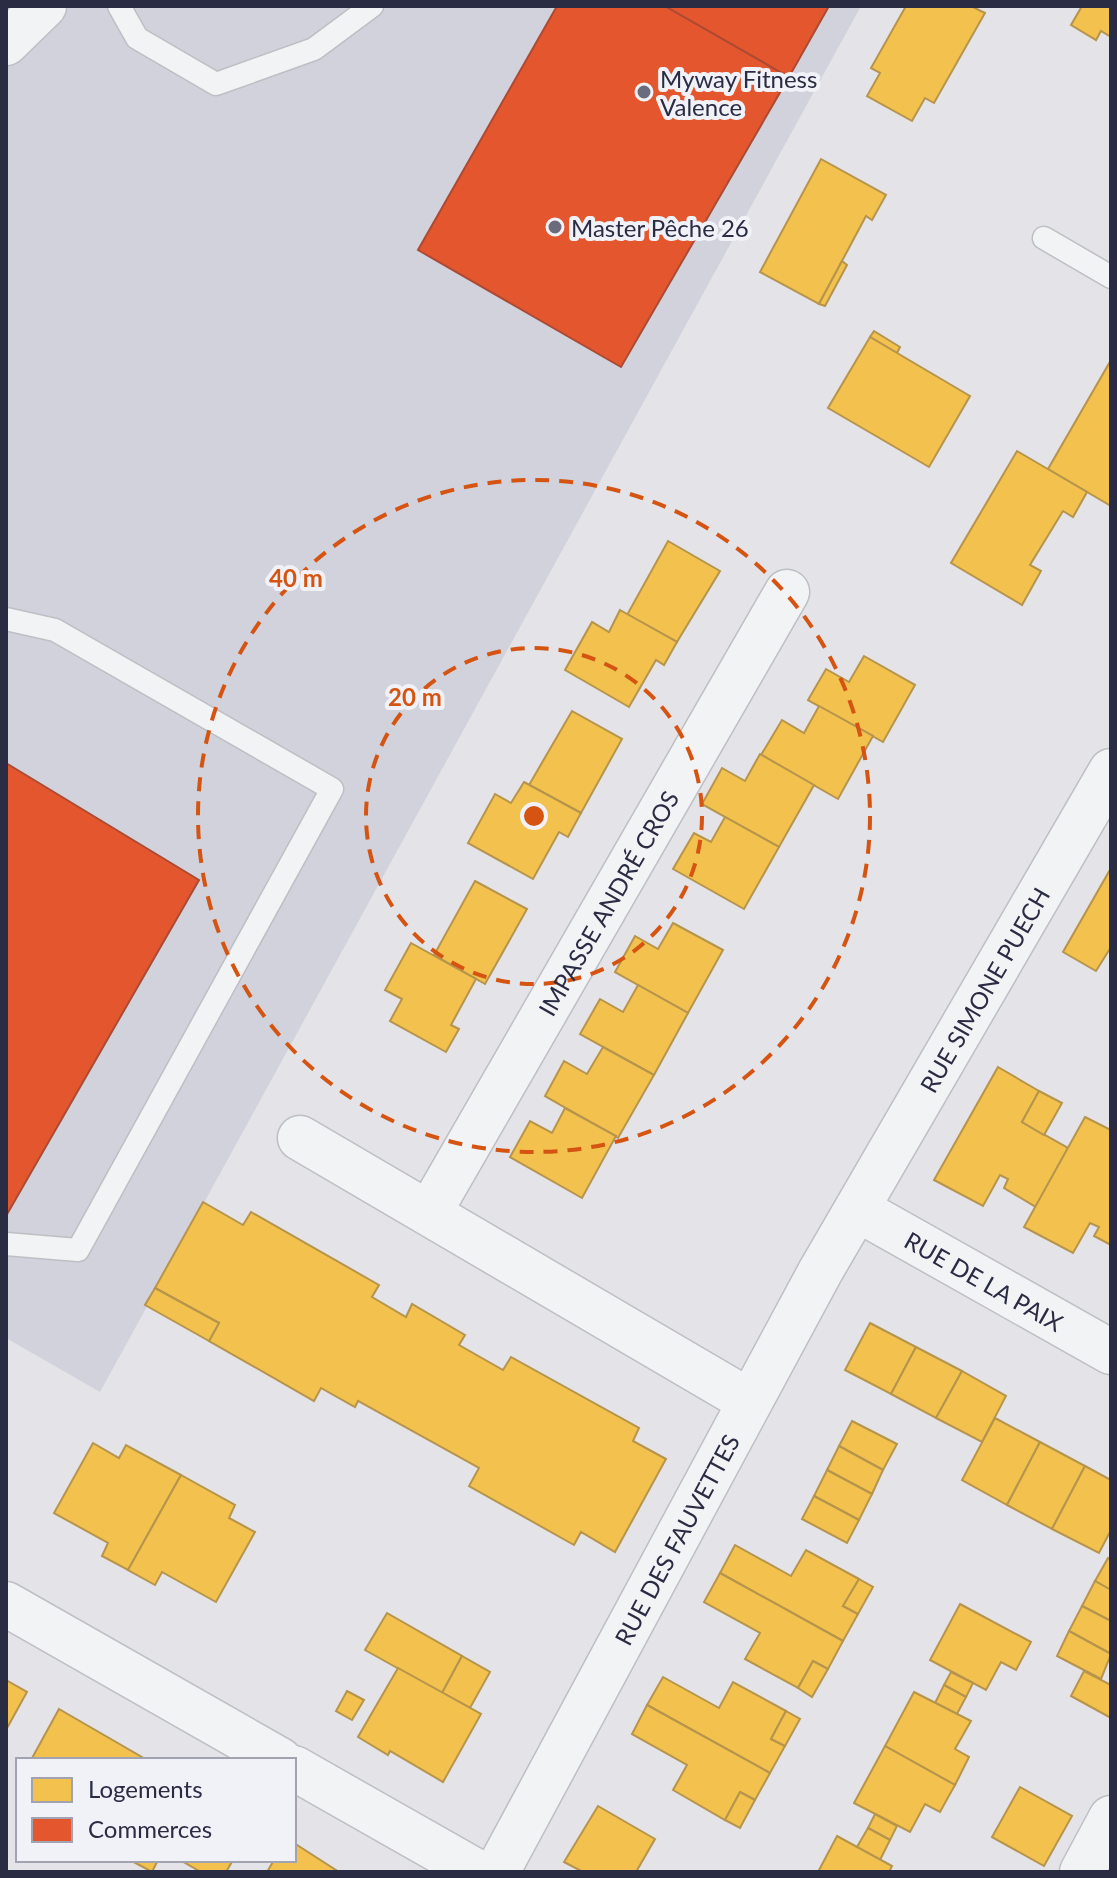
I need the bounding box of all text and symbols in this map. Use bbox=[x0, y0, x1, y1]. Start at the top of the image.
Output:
place label: Myway Fitness Valence bbox=[660, 64, 817, 121]
marker: Myway Fitness Valence bbox=[635, 83, 653, 101]
place label: Master Pêche 26 bbox=[571, 213, 749, 242]
marker: Master Pêche 26 bbox=[546, 218, 564, 236]
text: 40 m bbox=[269, 563, 323, 592]
text: 20 m bbox=[388, 682, 442, 711]
street label: IMPASSE ANDRÉ CROS bbox=[532, 785, 684, 1020]
centre of rings bbox=[520, 802, 548, 830]
street label: RUE SIMONE PUECH bbox=[913, 882, 1055, 1097]
street label: RUE DE LA PAIX bbox=[900, 1225, 1069, 1337]
street label: RUE DES FAUVETTES bbox=[608, 1429, 745, 1650]
legend bbox=[16, 1758, 296, 1862]
text: Logements bbox=[88, 1774, 203, 1803]
text: Commerces bbox=[88, 1814, 212, 1843]

